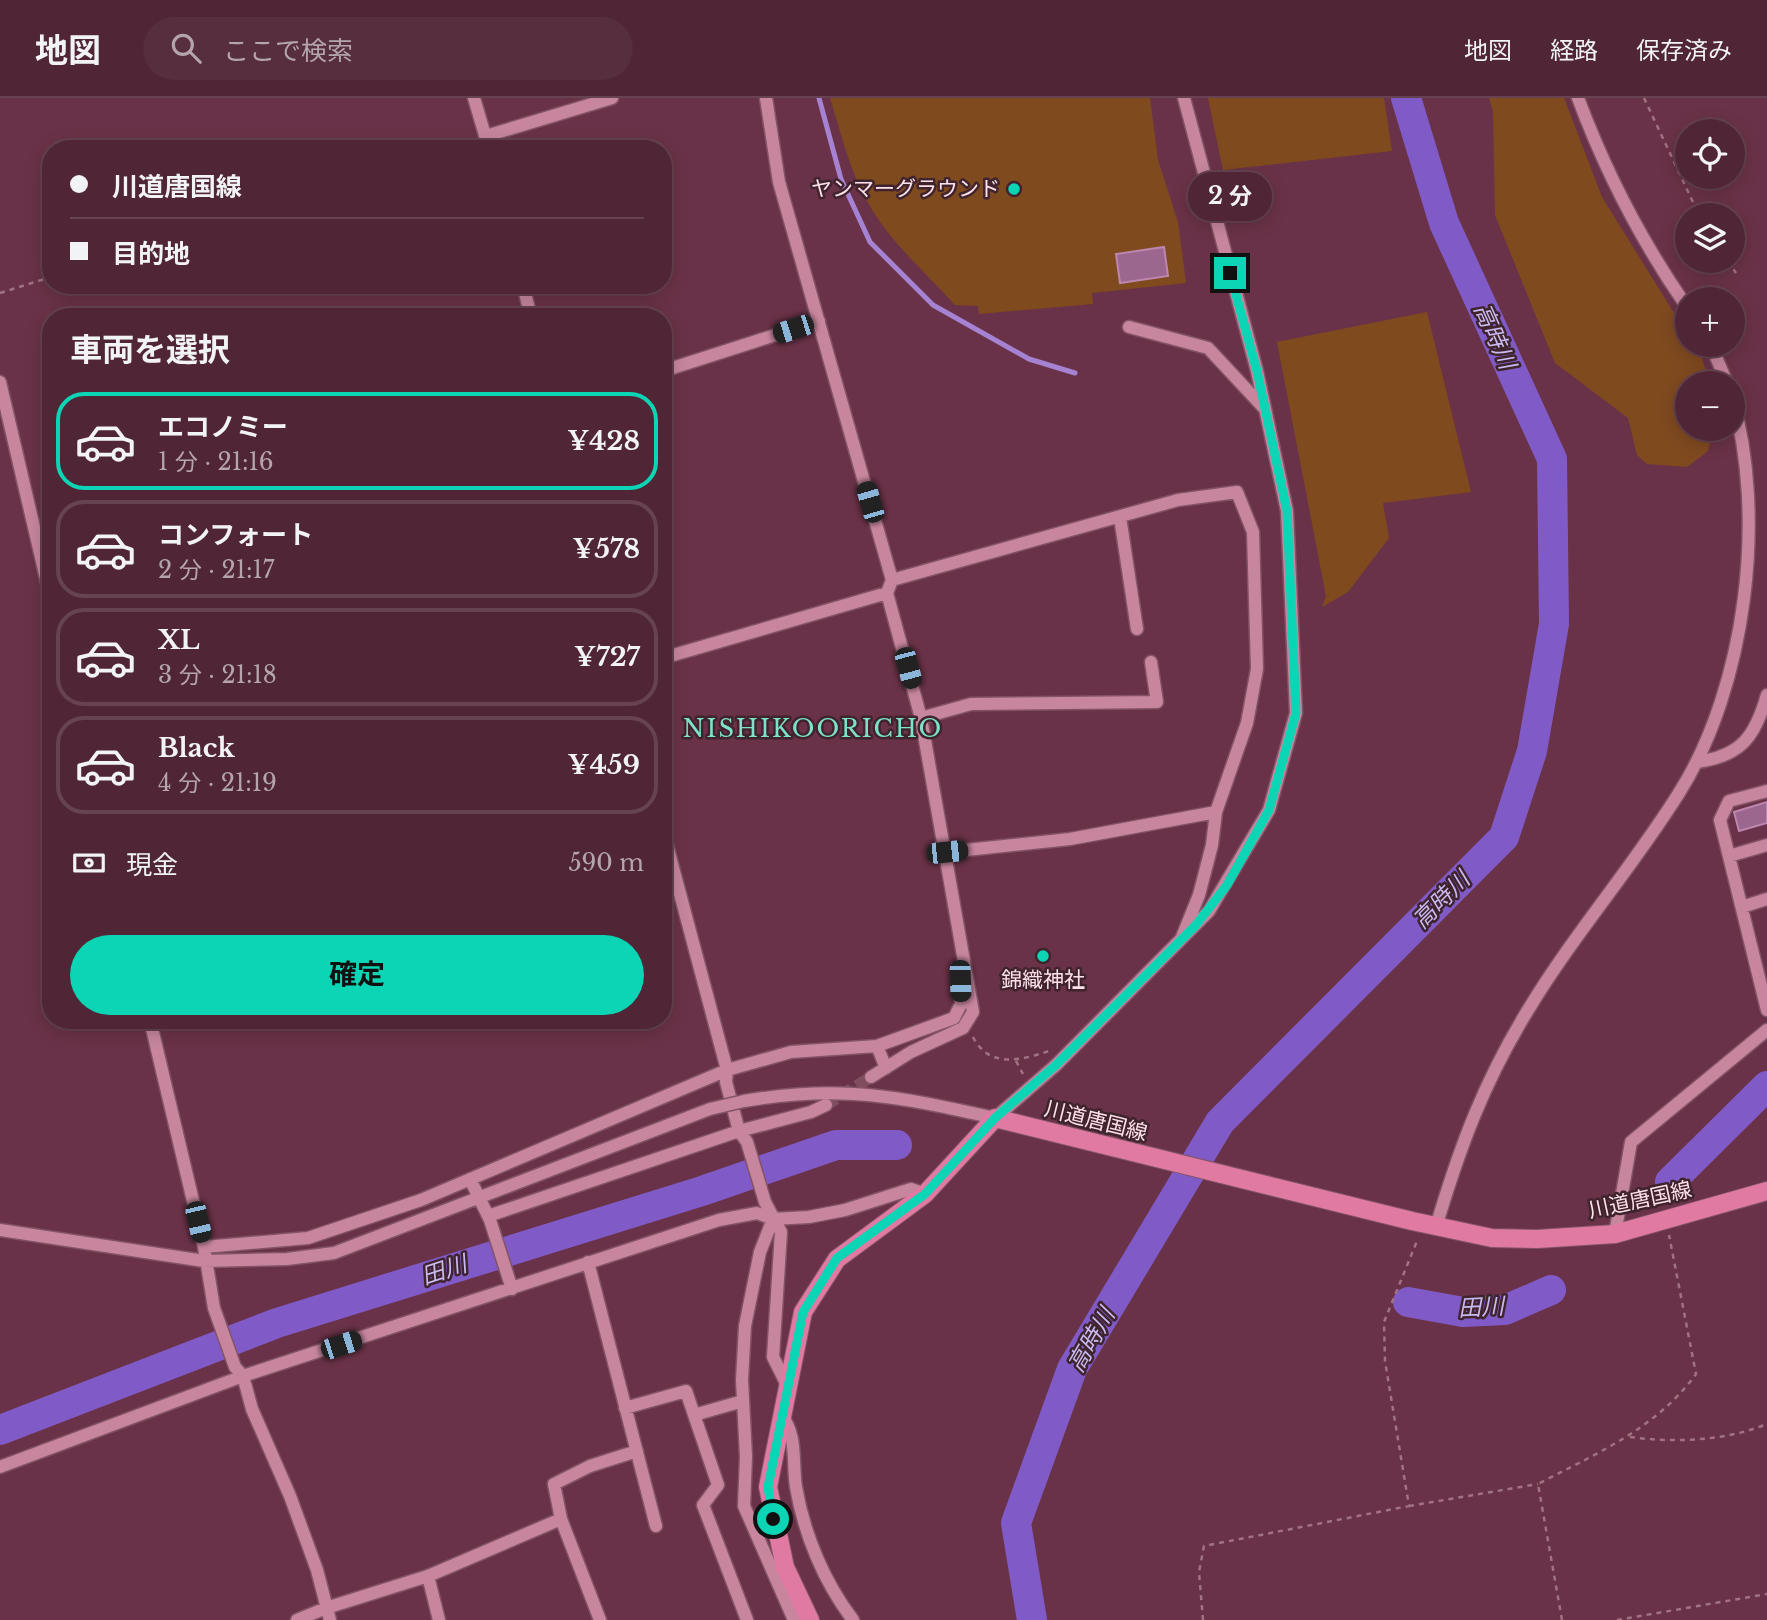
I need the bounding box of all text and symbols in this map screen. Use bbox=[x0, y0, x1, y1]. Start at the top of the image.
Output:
search box bbox=[143, 17, 633, 80]
icon: search bbox=[167, 29, 205, 67]
text: 地図 bbox=[35, 30, 101, 71]
text: ここで検索 bbox=[223, 35, 353, 67]
text: 地図 bbox=[1464, 36, 1512, 65]
text: 経路 bbox=[1550, 36, 1598, 65]
text: 保存済み bbox=[1636, 36, 1732, 65]
map controls bbox=[1675, 119, 1745, 441]
button: locate bbox=[1675, 119, 1745, 189]
text: 川道唐国線 bbox=[112, 171, 242, 203]
callout: 2 分 bbox=[1188, 172, 1272, 220]
place label: ヤンマーグラウンド bbox=[811, 176, 1000, 202]
marker: ヤンマーグラウンド bbox=[1006, 181, 1022, 197]
text: 2 分 bbox=[1208, 182, 1252, 210]
button: layers bbox=[1675, 203, 1745, 273]
text: 目的地 bbox=[112, 238, 190, 270]
route end bbox=[1214, 257, 1246, 289]
button: + bbox=[1675, 287, 1745, 357]
water label: 高時川 bbox=[1468, 299, 1523, 376]
car bbox=[770, 313, 817, 345]
text: 車両を選択 bbox=[70, 330, 230, 370]
button: − bbox=[1675, 371, 1745, 441]
icon: car bbox=[74, 410, 137, 473]
text: エコノミー bbox=[158, 411, 288, 443]
text: ¥428 bbox=[567, 425, 640, 457]
text: 1 分 · 21:16 bbox=[158, 448, 274, 476]
car bbox=[855, 479, 886, 525]
icon: car bbox=[74, 518, 137, 581]
text: コンフォート bbox=[158, 519, 313, 551]
text: ¥578 bbox=[572, 533, 640, 565]
text: 2 分 · 21:17 bbox=[158, 556, 274, 584]
text: XL bbox=[158, 624, 200, 656]
icon: car bbox=[74, 626, 137, 689]
text: ¥727 bbox=[574, 641, 640, 673]
car bbox=[893, 645, 924, 691]
text: 3 分 · 21:18 bbox=[158, 661, 277, 689]
district label: NISHIKOORICHO bbox=[683, 714, 943, 743]
text: Black bbox=[158, 732, 235, 764]
icon: car bbox=[74, 734, 137, 797]
text: ¥459 bbox=[568, 749, 640, 781]
text: 4 分 · 21:19 bbox=[158, 769, 277, 797]
car bbox=[926, 839, 969, 865]
icon: cash bbox=[70, 844, 108, 882]
text: 現金 bbox=[126, 849, 178, 881]
text: 590 m bbox=[568, 849, 644, 877]
water label: 高時川 bbox=[1407, 864, 1477, 934]
button: 確定 bbox=[70, 935, 644, 1015]
marker: 錦織神社 bbox=[1035, 948, 1051, 964]
car bbox=[949, 960, 972, 1002]
place label: 錦織神社 bbox=[1001, 967, 1085, 993]
street label: 川道唐国線 bbox=[1042, 1096, 1150, 1146]
street label: 川道唐国線 bbox=[1586, 1176, 1694, 1224]
car bbox=[184, 1199, 213, 1245]
water label: 田川 bbox=[418, 1249, 473, 1290]
water label: 田川 bbox=[1457, 1292, 1508, 1322]
water label: 高時川 bbox=[1062, 1301, 1122, 1377]
car bbox=[318, 1329, 365, 1361]
route start bbox=[757, 1503, 789, 1535]

